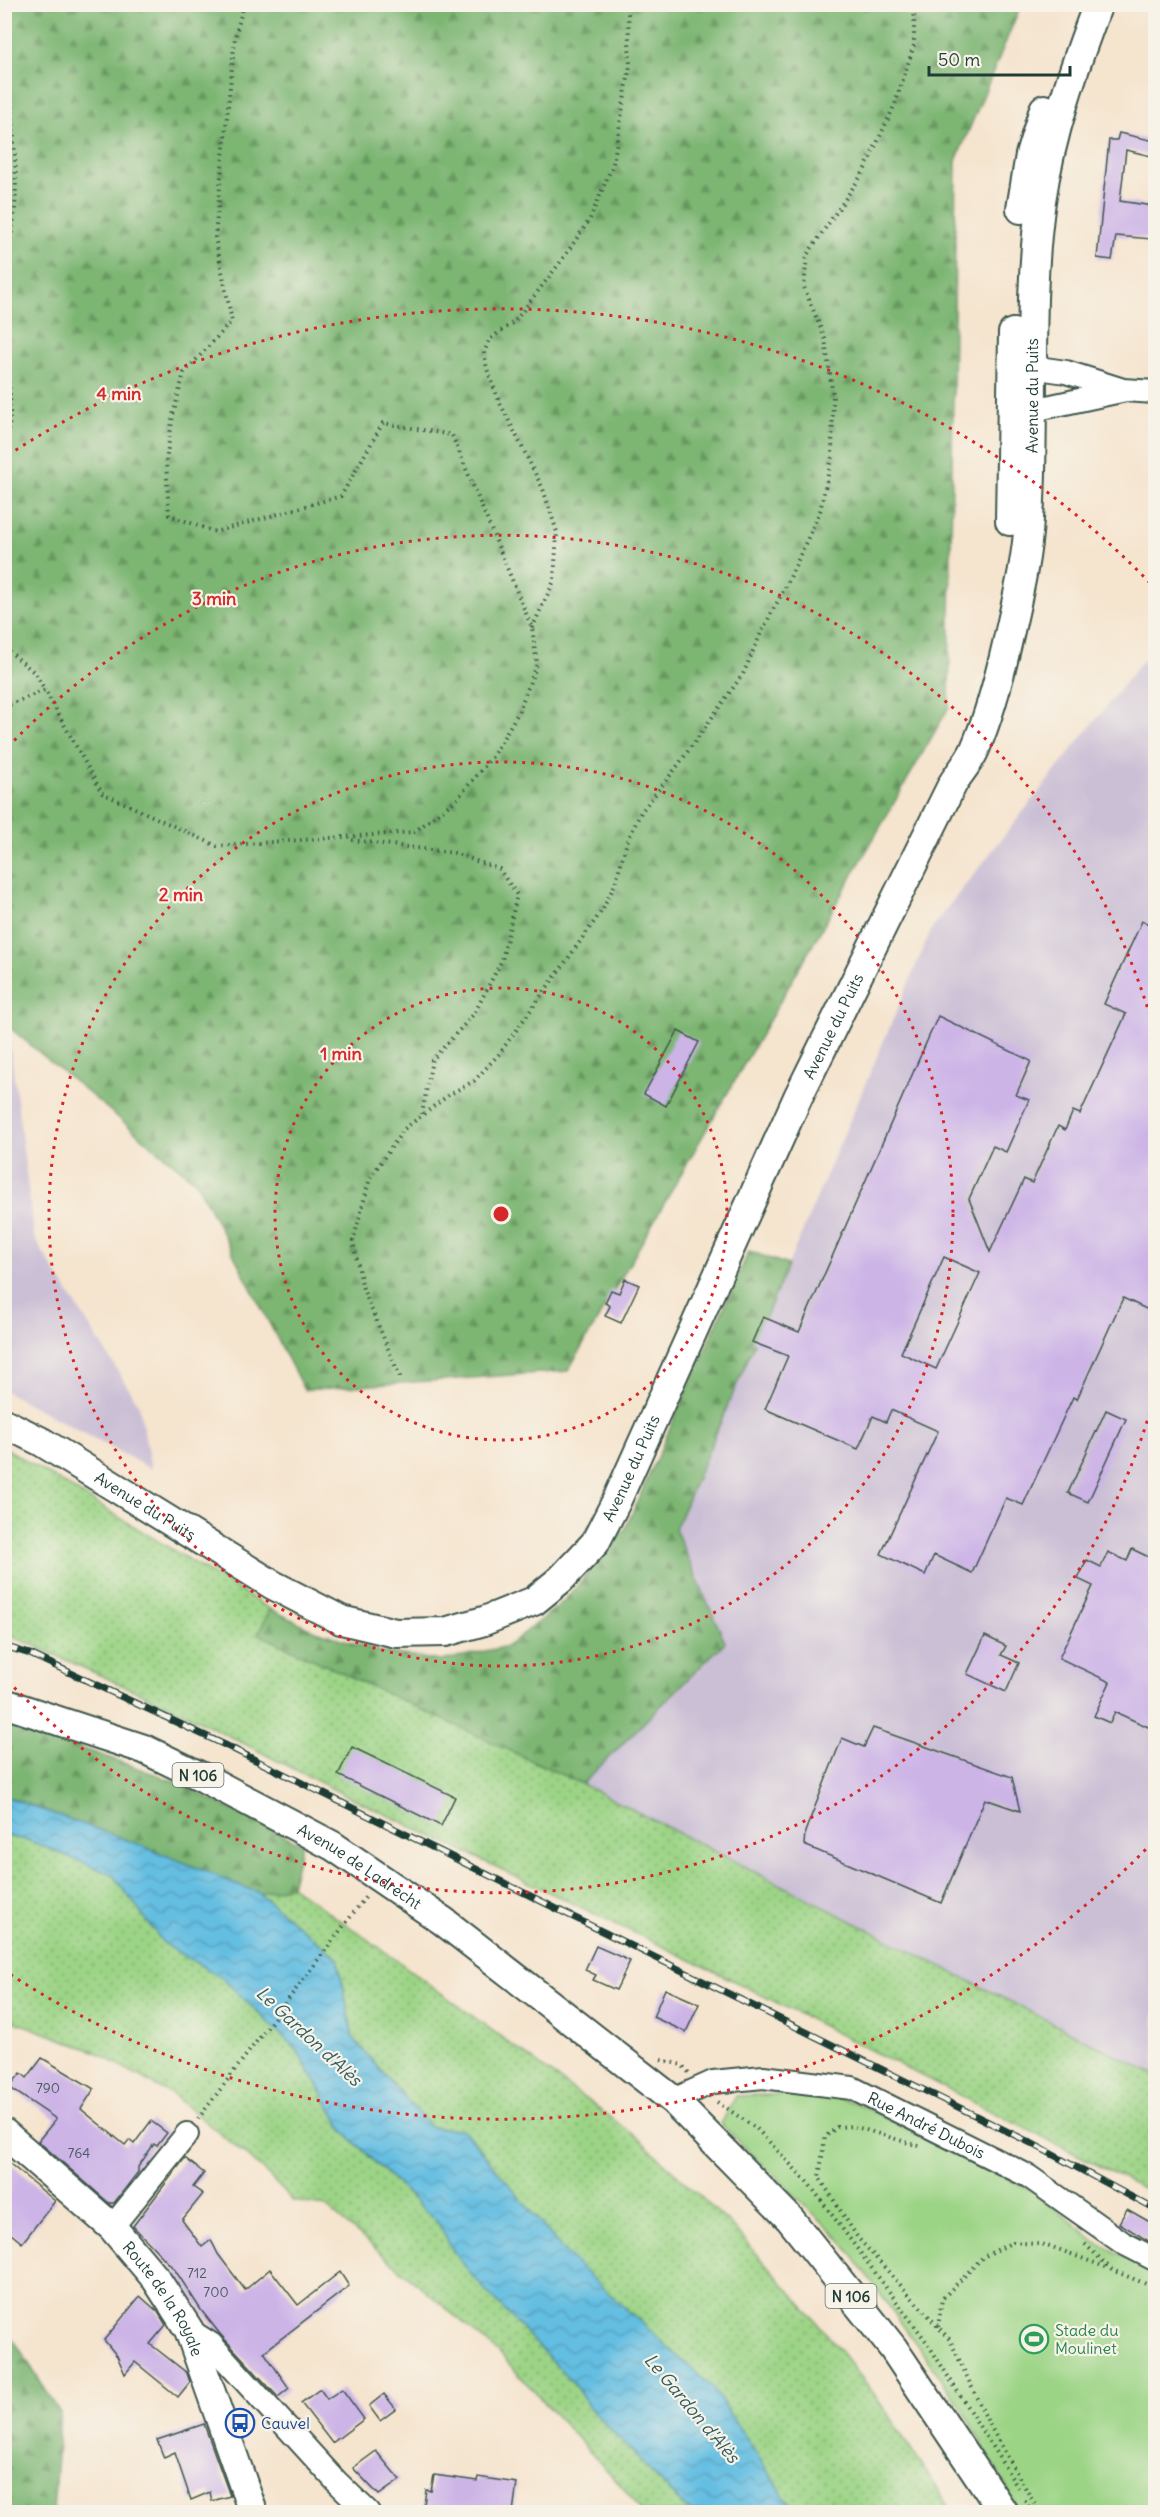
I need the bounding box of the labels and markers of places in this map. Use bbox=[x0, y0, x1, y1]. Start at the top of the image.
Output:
centre of rings bbox=[491, 1204, 511, 1224]
place label: Stade du Moulinet bbox=[1055, 2320, 1119, 2358]
sports icon: Stade du Moulinet bbox=[1018, 2323, 1050, 2355]
bus stop icon: Cauvel bbox=[224, 2407, 256, 2439]
place label: Cauvel bbox=[261, 2413, 310, 2433]

